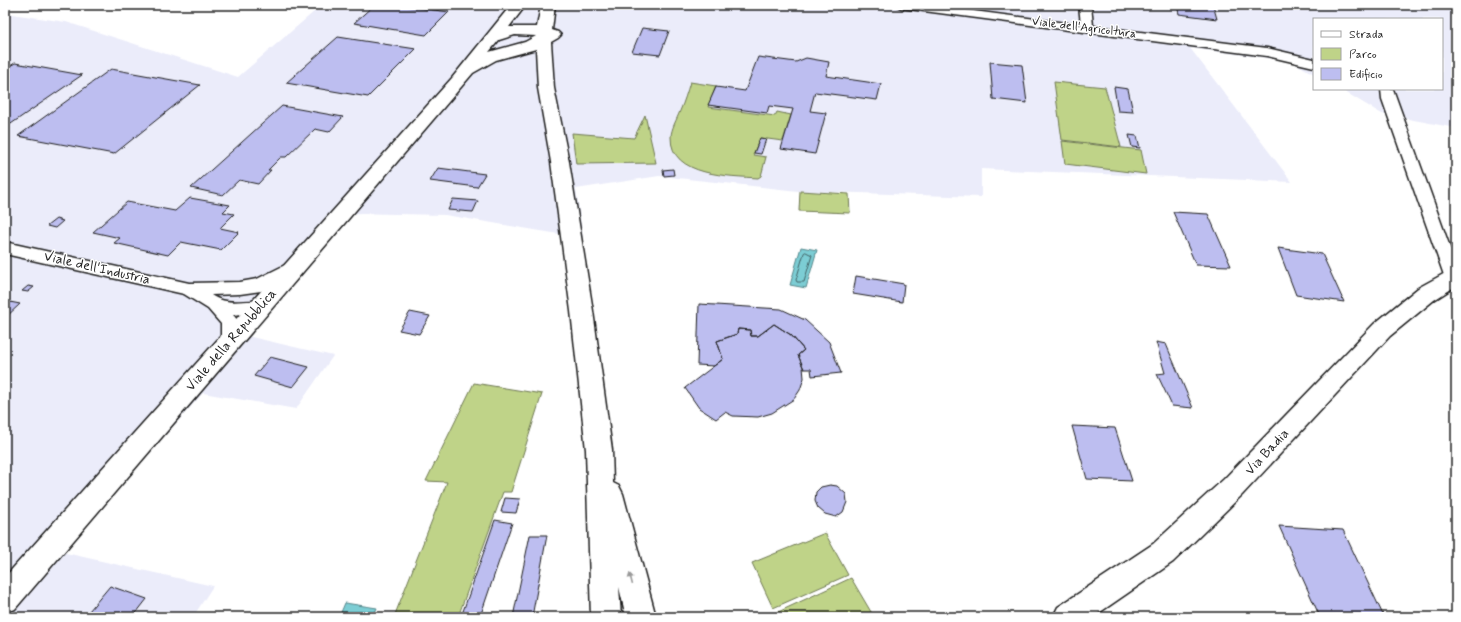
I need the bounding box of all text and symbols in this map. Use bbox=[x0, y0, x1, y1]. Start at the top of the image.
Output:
street label: Viale dell'Agricoltura bbox=[1031, 14, 1137, 42]
legend bbox=[1313, 18, 1443, 90]
text: Strada bbox=[1349, 27, 1383, 43]
text: Parco bbox=[1349, 47, 1377, 63]
text: Edificio bbox=[1349, 67, 1383, 83]
street label: Viale dell'Industria bbox=[42, 247, 152, 289]
street label: Viale della Repubblica bbox=[182, 285, 280, 395]
street label: Via Badia bbox=[1241, 425, 1293, 479]
one-way arrow bbox=[628, 573, 634, 585]

